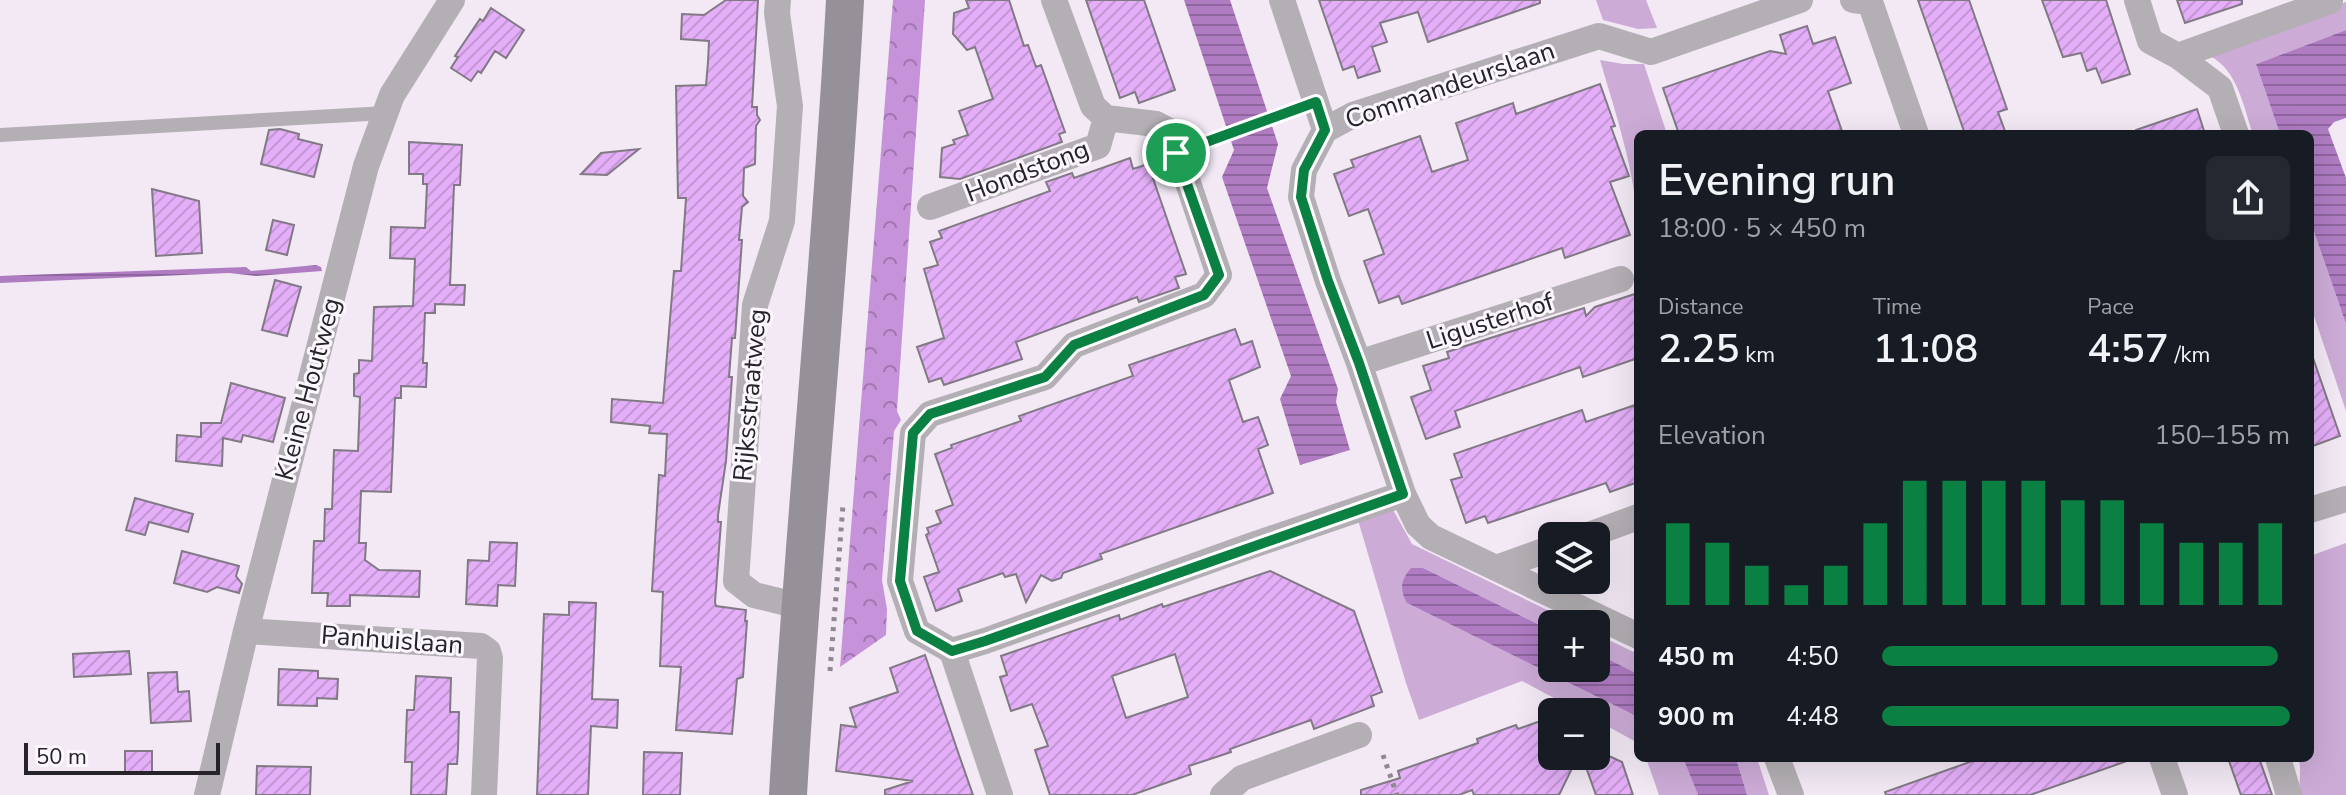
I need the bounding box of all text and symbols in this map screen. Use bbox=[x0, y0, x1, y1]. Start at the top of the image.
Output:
street label: Commandeurslaan bbox=[1341, 33, 1559, 137]
pin bbox=[1142, 119, 1210, 187]
street label: Hondstong bbox=[960, 131, 1094, 211]
icon: arrive bbox=[1154, 131, 1198, 175]
text: Evening run bbox=[1658, 151, 1896, 211]
button: share bbox=[2206, 156, 2290, 240]
text: 18:00 · 5 × 450 m bbox=[1658, 211, 1866, 246]
street label: Ligusterhof bbox=[1422, 284, 1559, 358]
text: Distance bbox=[1658, 292, 1743, 322]
text: Time bbox=[1873, 292, 1922, 322]
text: Pace bbox=[2087, 292, 2134, 322]
street label: Kleine Houtweg bbox=[267, 294, 349, 484]
street label: Rijksstraatweg bbox=[725, 307, 775, 483]
text: 2.25 bbox=[1658, 322, 1739, 376]
text: 11:08 bbox=[1873, 322, 1978, 376]
text: 4:57 bbox=[2087, 322, 2169, 376]
text: km bbox=[1739, 340, 1775, 370]
text: /km bbox=[2169, 340, 2210, 370]
text: Elevation bbox=[1658, 418, 1766, 453]
text: 150–155 m bbox=[2154, 418, 2290, 453]
map controls bbox=[1538, 522, 1610, 770]
button: layers bbox=[1538, 522, 1610, 594]
button: + bbox=[1538, 610, 1610, 682]
street label: Panhuislaan bbox=[320, 618, 464, 662]
text: 450 m bbox=[1658, 639, 1735, 674]
text: 4:50 bbox=[1786, 639, 1839, 674]
button: − bbox=[1538, 698, 1610, 770]
text: 900 m bbox=[1658, 699, 1735, 734]
text: 4:48 bbox=[1786, 699, 1839, 734]
scale bar bbox=[24, 739, 220, 775]
text: 50 m bbox=[36, 742, 87, 772]

